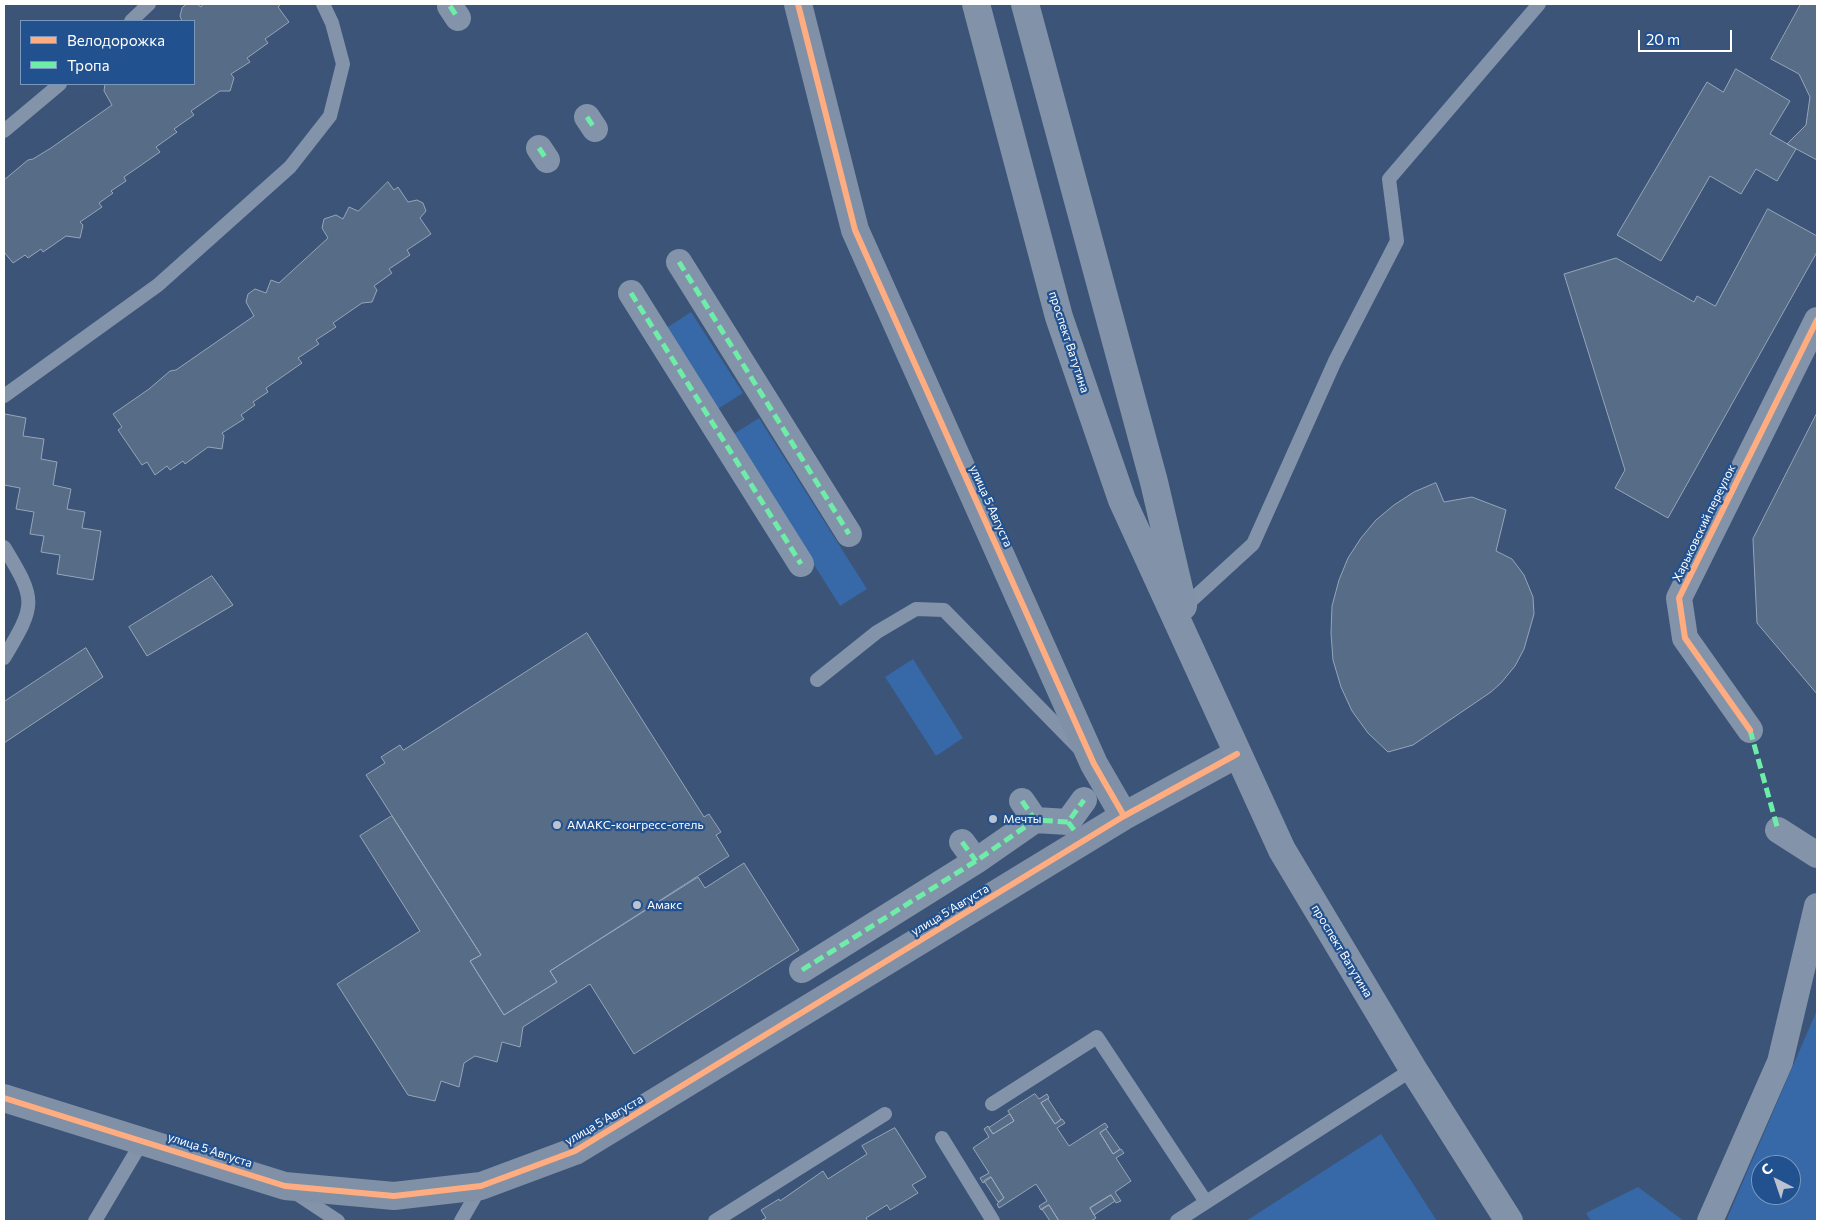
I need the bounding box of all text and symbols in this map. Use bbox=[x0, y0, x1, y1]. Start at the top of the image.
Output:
legend bbox=[20, 20, 195, 85]
scale bar bbox=[1641, 20, 1735, 52]
text: 20 m bbox=[1646, 30, 1680, 48]
text: Велодорожка bbox=[67, 31, 165, 49]
text: Тропа bbox=[67, 56, 109, 74]
street label: проспект Ватутина bbox=[1046, 289, 1092, 395]
street label: Харьковский переулок bbox=[1669, 462, 1739, 584]
street label: улица 5 Августа bbox=[967, 463, 1015, 549]
place label: Мечты bbox=[1003, 812, 1041, 826]
marker: Мечты bbox=[987, 813, 999, 825]
place label: АМАКС-конгресс-отель bbox=[567, 818, 704, 832]
marker: АМАКС-конгресс-отель bbox=[551, 819, 563, 831]
street label: улица 5 Августа bbox=[909, 881, 991, 939]
place label: Амакс bbox=[647, 898, 682, 912]
marker: Амакс bbox=[631, 899, 643, 911]
street label: проспект Ватутина bbox=[1309, 902, 1375, 1000]
street label: улица 5 Августа bbox=[562, 1092, 646, 1148]
street label: улица 5 Августа bbox=[166, 1130, 254, 1170]
north arrow bbox=[1751, 1155, 1801, 1205]
text: С bbox=[1757, 1160, 1776, 1179]

